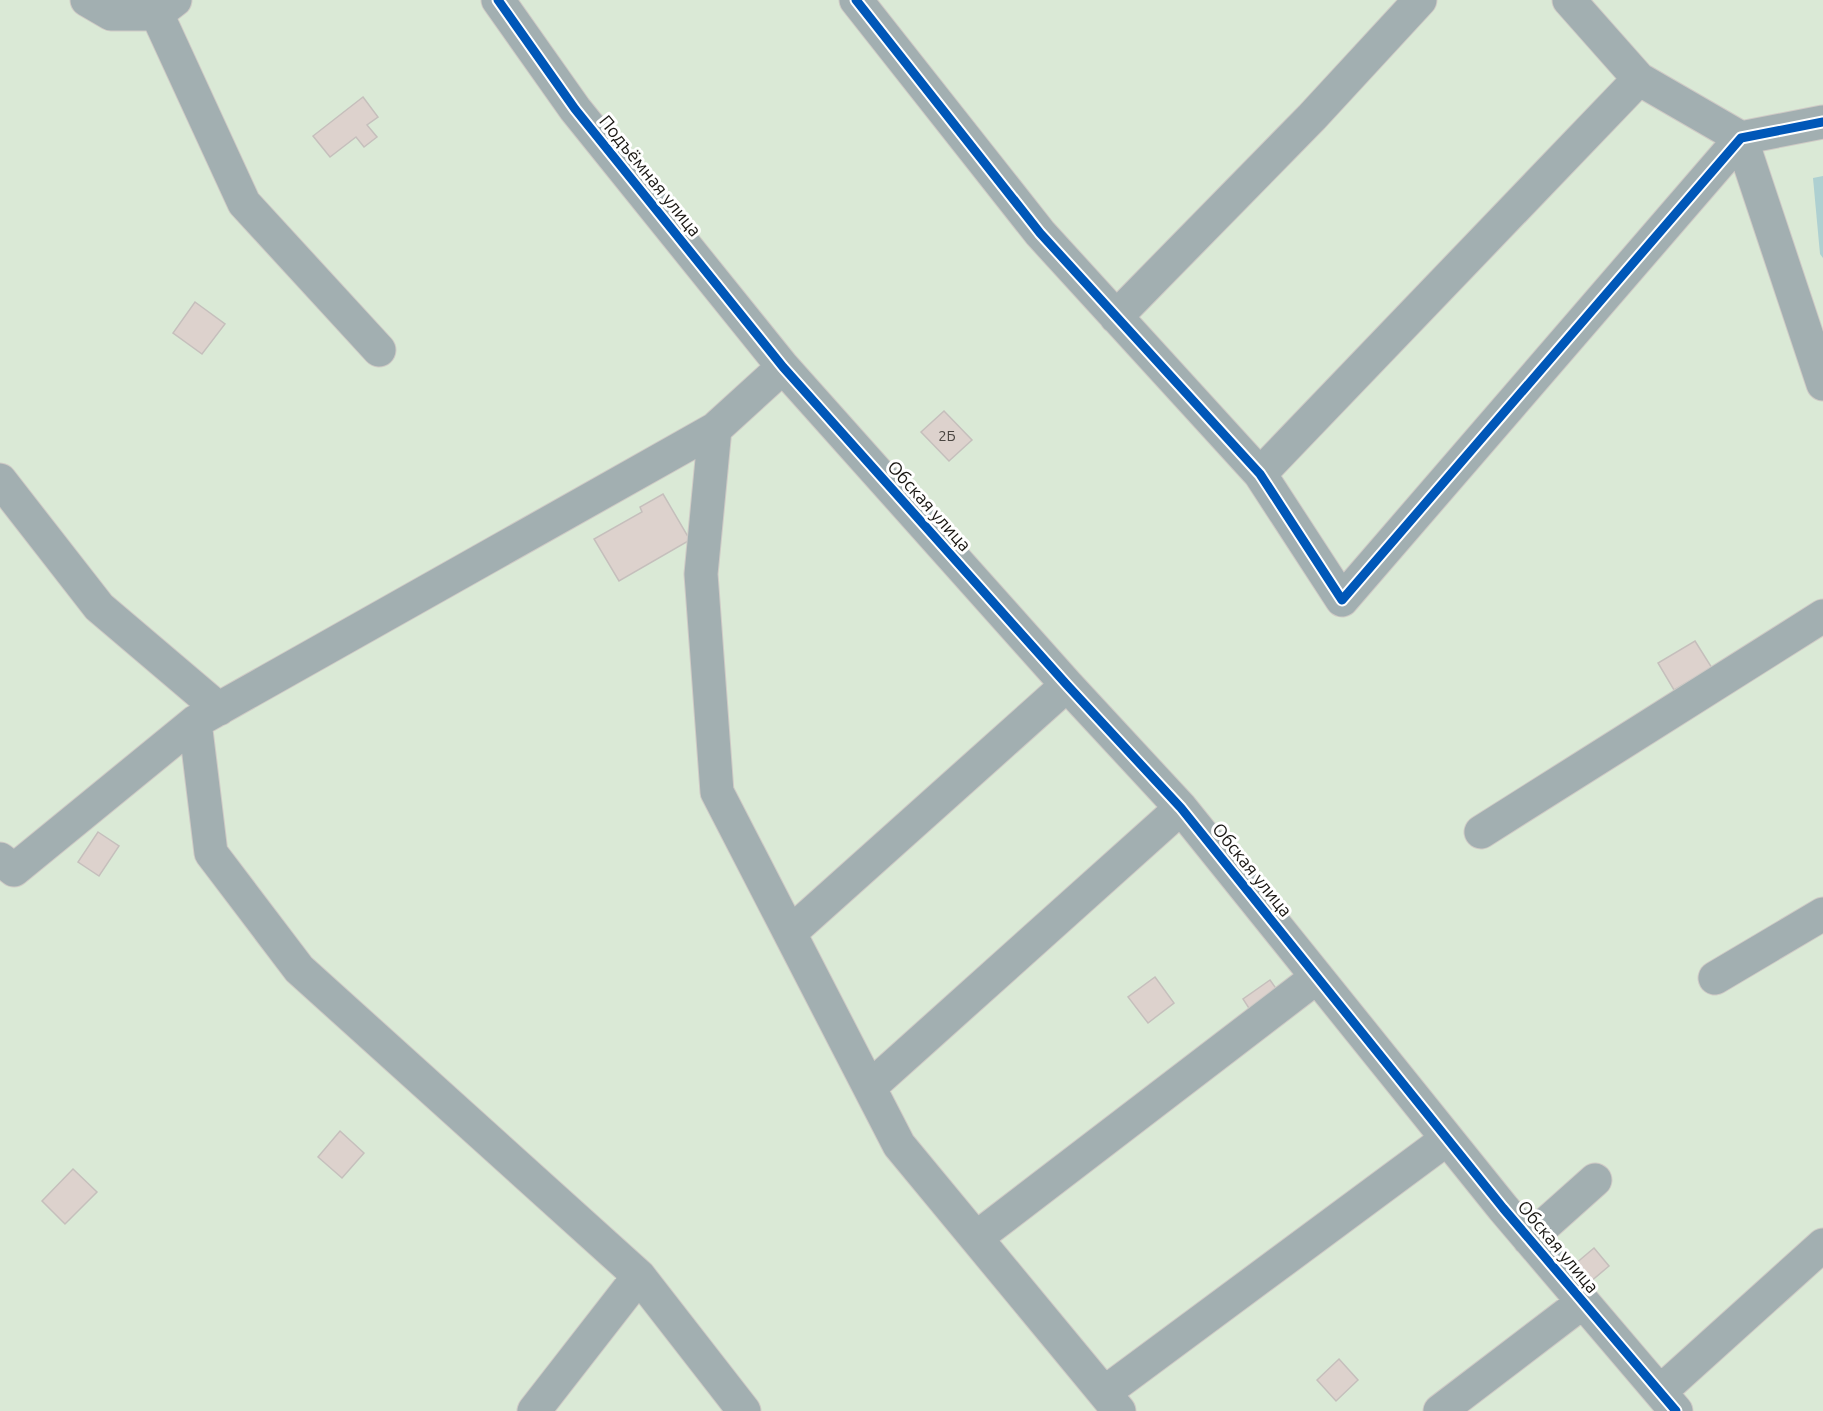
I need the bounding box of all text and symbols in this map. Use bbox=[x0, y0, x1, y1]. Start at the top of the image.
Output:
street label: Подъёмная улица bbox=[596, 111, 706, 240]
house number: 2Б bbox=[938, 427, 956, 444]
street label: Обская улица bbox=[884, 456, 975, 555]
street label: Обская улица bbox=[1209, 819, 1297, 920]
street label: Обская улица bbox=[1514, 1196, 1603, 1297]

